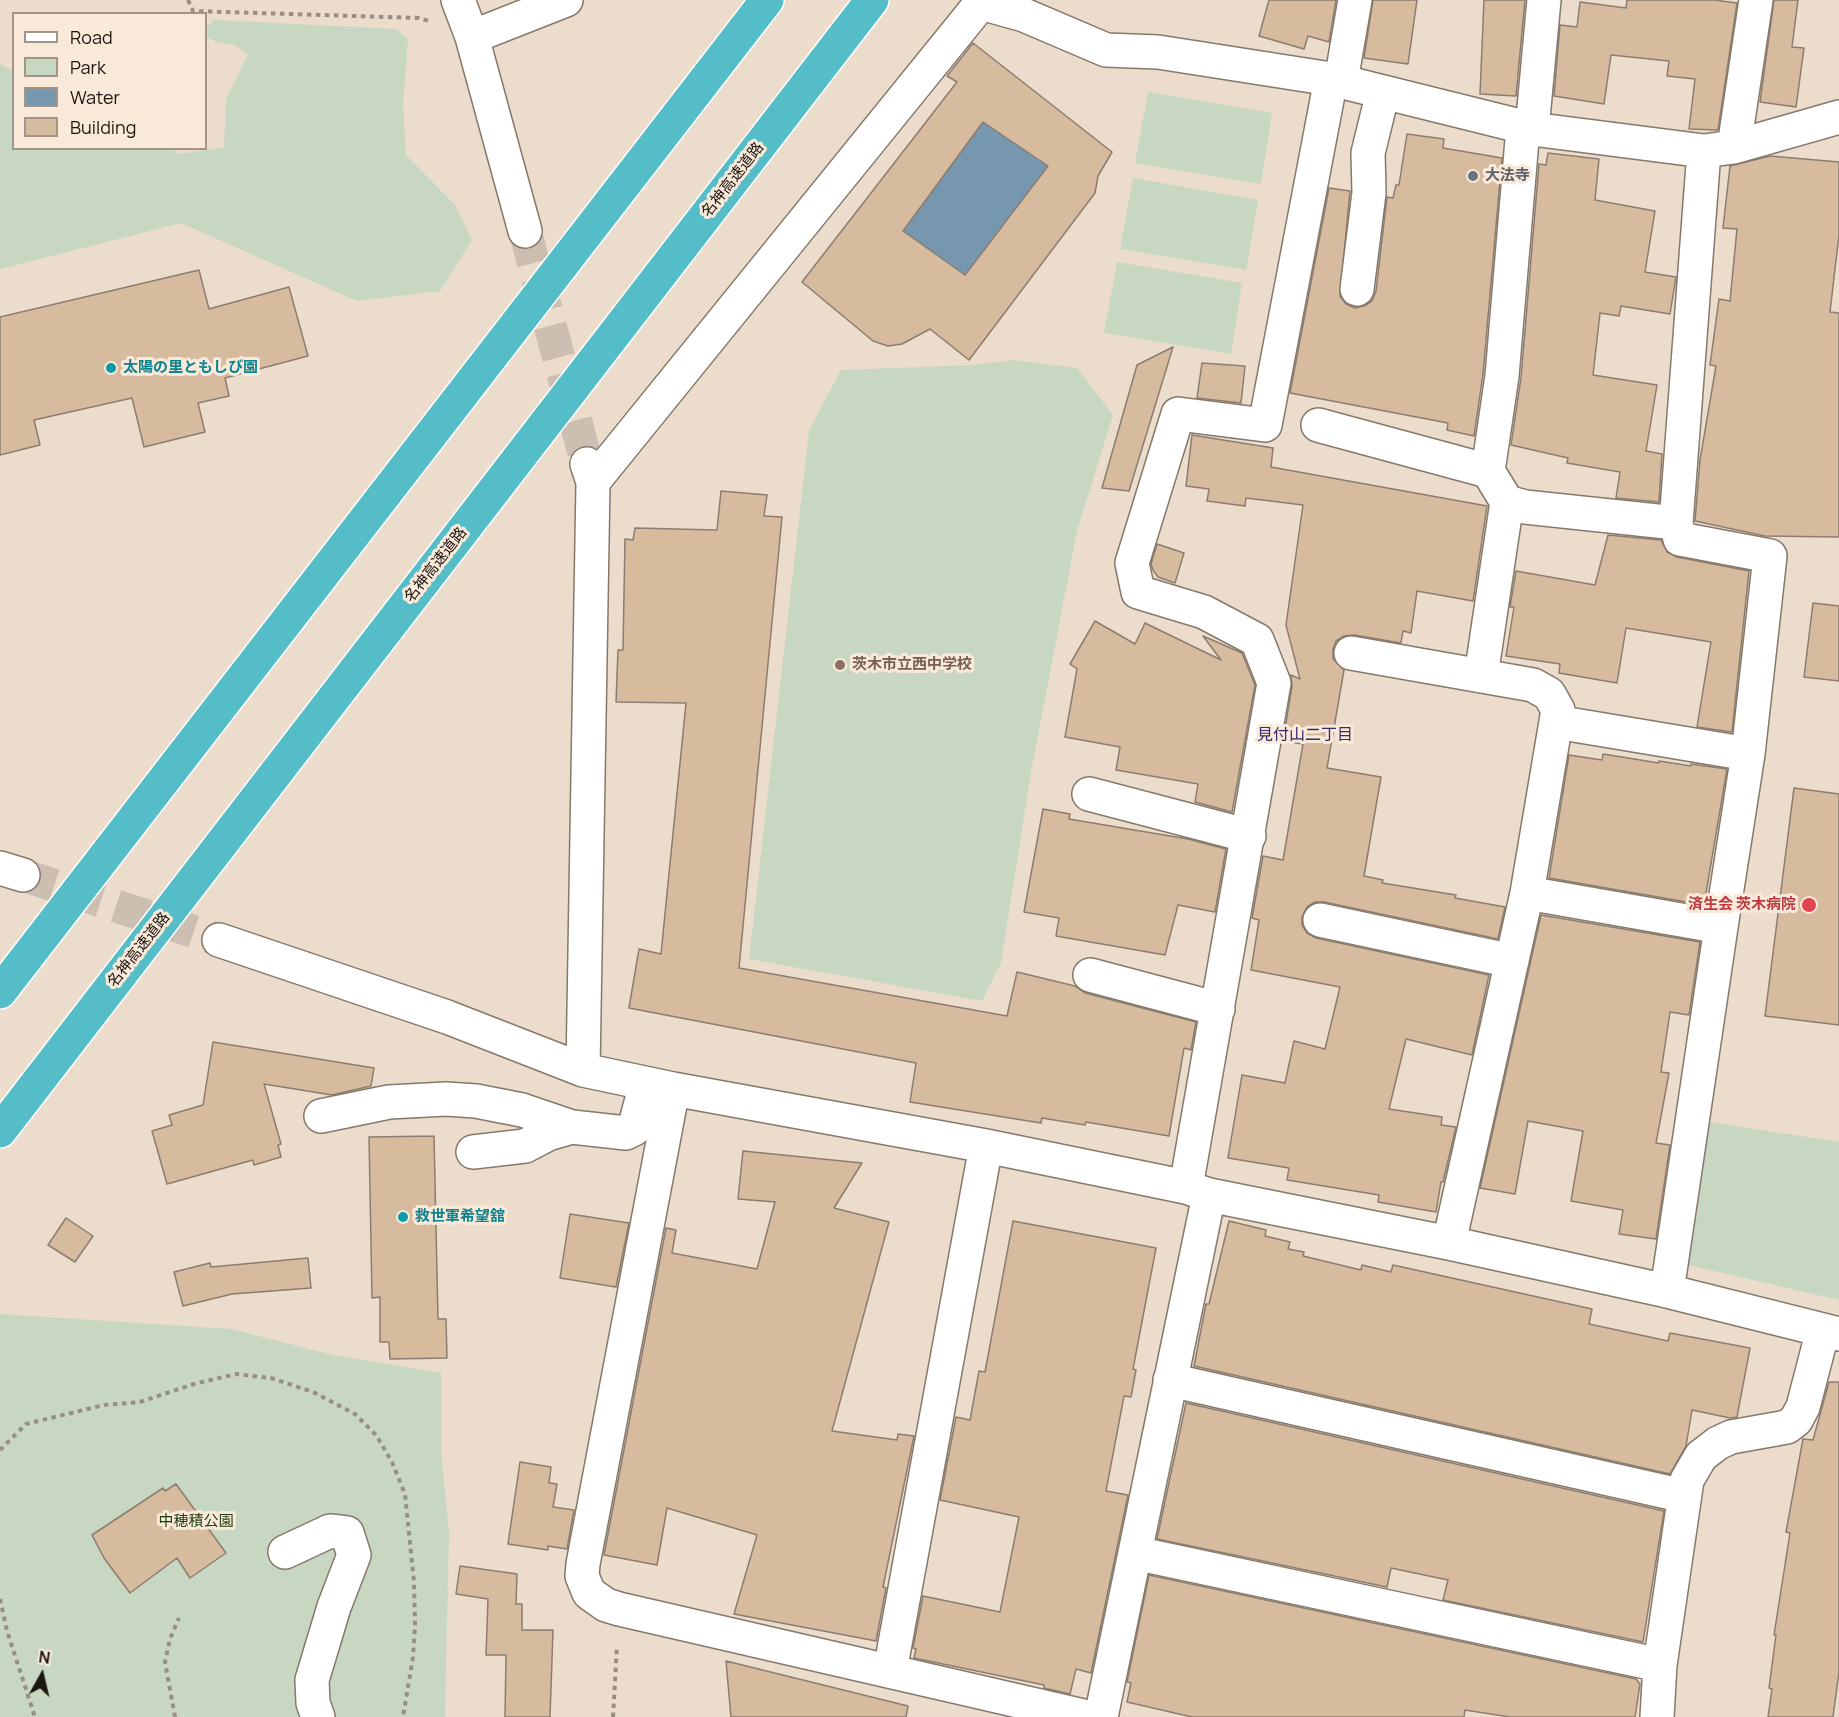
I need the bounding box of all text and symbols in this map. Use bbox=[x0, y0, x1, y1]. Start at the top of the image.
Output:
legend bbox=[12, 12, 207, 150]
text: Road bbox=[70, 25, 113, 49]
text: Park bbox=[70, 55, 106, 79]
text: Water bbox=[70, 85, 120, 109]
text: Building bbox=[70, 115, 136, 139]
street label: 名神高速道路 bbox=[698, 139, 768, 221]
place label: 大法寺 bbox=[1485, 167, 1530, 185]
marker: 大法寺 bbox=[1466, 169, 1480, 183]
place label: 太陽の里ともしび園 bbox=[123, 359, 258, 377]
marker: 太陽の里ともしび園 bbox=[104, 361, 118, 375]
street label: 名神高速道路 bbox=[401, 524, 471, 606]
place label: 茨木市立西中学校 bbox=[852, 656, 972, 674]
marker: 茨木市立西中学校 bbox=[833, 658, 847, 672]
district label: 見付山二丁目 bbox=[1257, 726, 1353, 746]
place label: 済生会 茨木病院 bbox=[1688, 896, 1796, 914]
marker: 済生会 茨木病院 bbox=[1800, 896, 1818, 914]
street label: 名神高速道路 bbox=[104, 909, 174, 991]
place label: 救世軍希望舘 bbox=[415, 1208, 505, 1226]
marker: 救世軍希望舘 bbox=[396, 1210, 410, 1224]
park label: 中穂積公園 bbox=[159, 1513, 233, 1531]
north arrow bbox=[12, 1645, 72, 1705]
text: N bbox=[37, 1645, 52, 1669]

